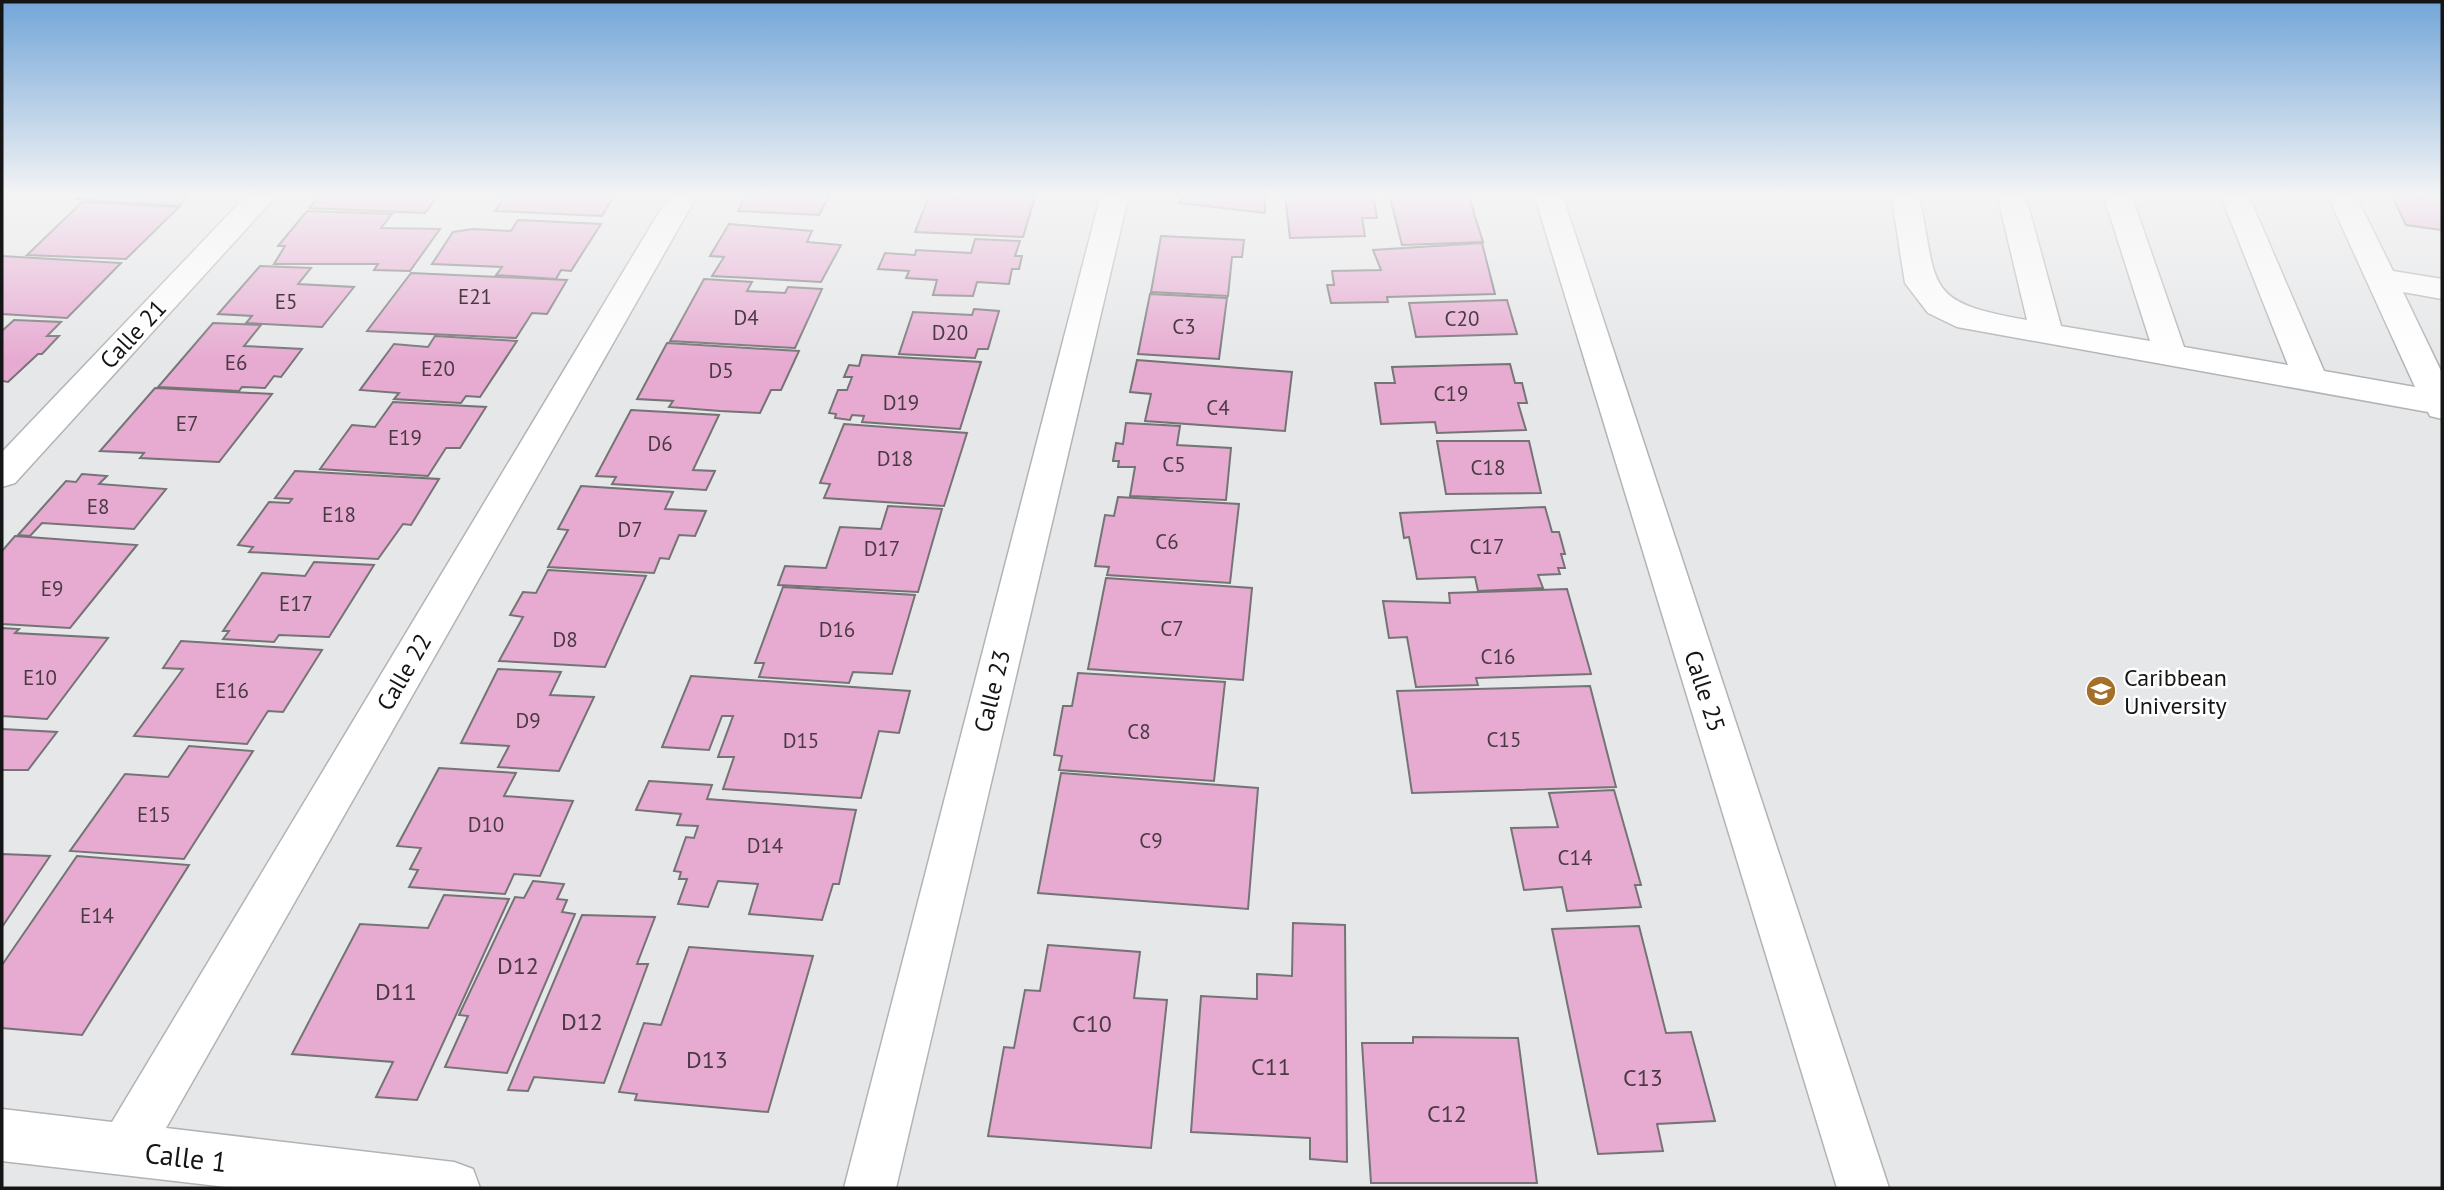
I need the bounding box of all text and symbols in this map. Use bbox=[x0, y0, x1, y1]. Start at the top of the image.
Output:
house number: E21 bbox=[458, 283, 492, 310]
house number: E5 bbox=[275, 288, 297, 315]
street label: Calle 21 bbox=[93, 293, 173, 375]
house number: D4 bbox=[733, 304, 759, 331]
house number: C20 bbox=[1445, 305, 1479, 332]
house number: C3 bbox=[1172, 313, 1196, 340]
house number: D20 bbox=[932, 319, 968, 346]
house number: E6 bbox=[225, 349, 247, 376]
house number: E20 bbox=[421, 355, 455, 382]
house number: D5 bbox=[708, 357, 734, 384]
house number: C19 bbox=[1434, 380, 1468, 407]
house number: D19 bbox=[883, 389, 919, 416]
house number: C4 bbox=[1206, 394, 1230, 421]
house number: E7 bbox=[176, 410, 198, 437]
house number: E19 bbox=[388, 424, 422, 451]
house number: D6 bbox=[647, 430, 673, 457]
house number: D18 bbox=[877, 445, 913, 472]
house number: C5 bbox=[1162, 451, 1186, 478]
house number: C18 bbox=[1471, 454, 1505, 481]
house number: E8 bbox=[87, 493, 109, 520]
house number: E18 bbox=[322, 501, 356, 528]
house number: D7 bbox=[617, 516, 643, 543]
house number: C6 bbox=[1155, 528, 1179, 555]
house number: C17 bbox=[1470, 533, 1504, 560]
house number: D17 bbox=[864, 535, 900, 562]
house number: E9 bbox=[41, 575, 63, 602]
house number: E17 bbox=[279, 590, 313, 617]
house number: C7 bbox=[1160, 615, 1184, 642]
house number: D16 bbox=[819, 616, 855, 643]
house number: D8 bbox=[552, 626, 578, 653]
street label: Calle 22 bbox=[370, 628, 438, 716]
house number: C16 bbox=[1481, 643, 1515, 670]
street label: Calle 25 bbox=[1677, 646, 1733, 736]
street label: Calle 23 bbox=[967, 647, 1017, 735]
place label: Caribbean University bbox=[2124, 662, 2227, 721]
house number: E10 bbox=[23, 664, 57, 691]
school or university icon: Caribbean University bbox=[2084, 674, 2118, 708]
house number: E16 bbox=[215, 677, 249, 704]
house number: D9 bbox=[515, 707, 541, 734]
house number: C8 bbox=[1127, 718, 1151, 745]
house number: C15 bbox=[1487, 726, 1521, 753]
house number: D15 bbox=[783, 727, 819, 754]
house number: E15 bbox=[137, 801, 171, 828]
house number: D10 bbox=[468, 811, 504, 838]
house number: C9 bbox=[1139, 827, 1163, 854]
house number: D14 bbox=[747, 832, 783, 859]
house number: C14 bbox=[1558, 844, 1592, 871]
house number: E14 bbox=[80, 902, 114, 929]
house number: D12 bbox=[497, 950, 539, 981]
house number: D11 bbox=[375, 976, 417, 1007]
house number: D12 bbox=[561, 1006, 603, 1037]
house number: C10 bbox=[1072, 1008, 1112, 1039]
house number: D13 bbox=[686, 1044, 728, 1075]
house number: C11 bbox=[1251, 1051, 1291, 1082]
house number: C13 bbox=[1623, 1062, 1663, 1093]
house number: C12 bbox=[1427, 1098, 1467, 1129]
street label: Calle 1 bbox=[143, 1134, 229, 1180]

